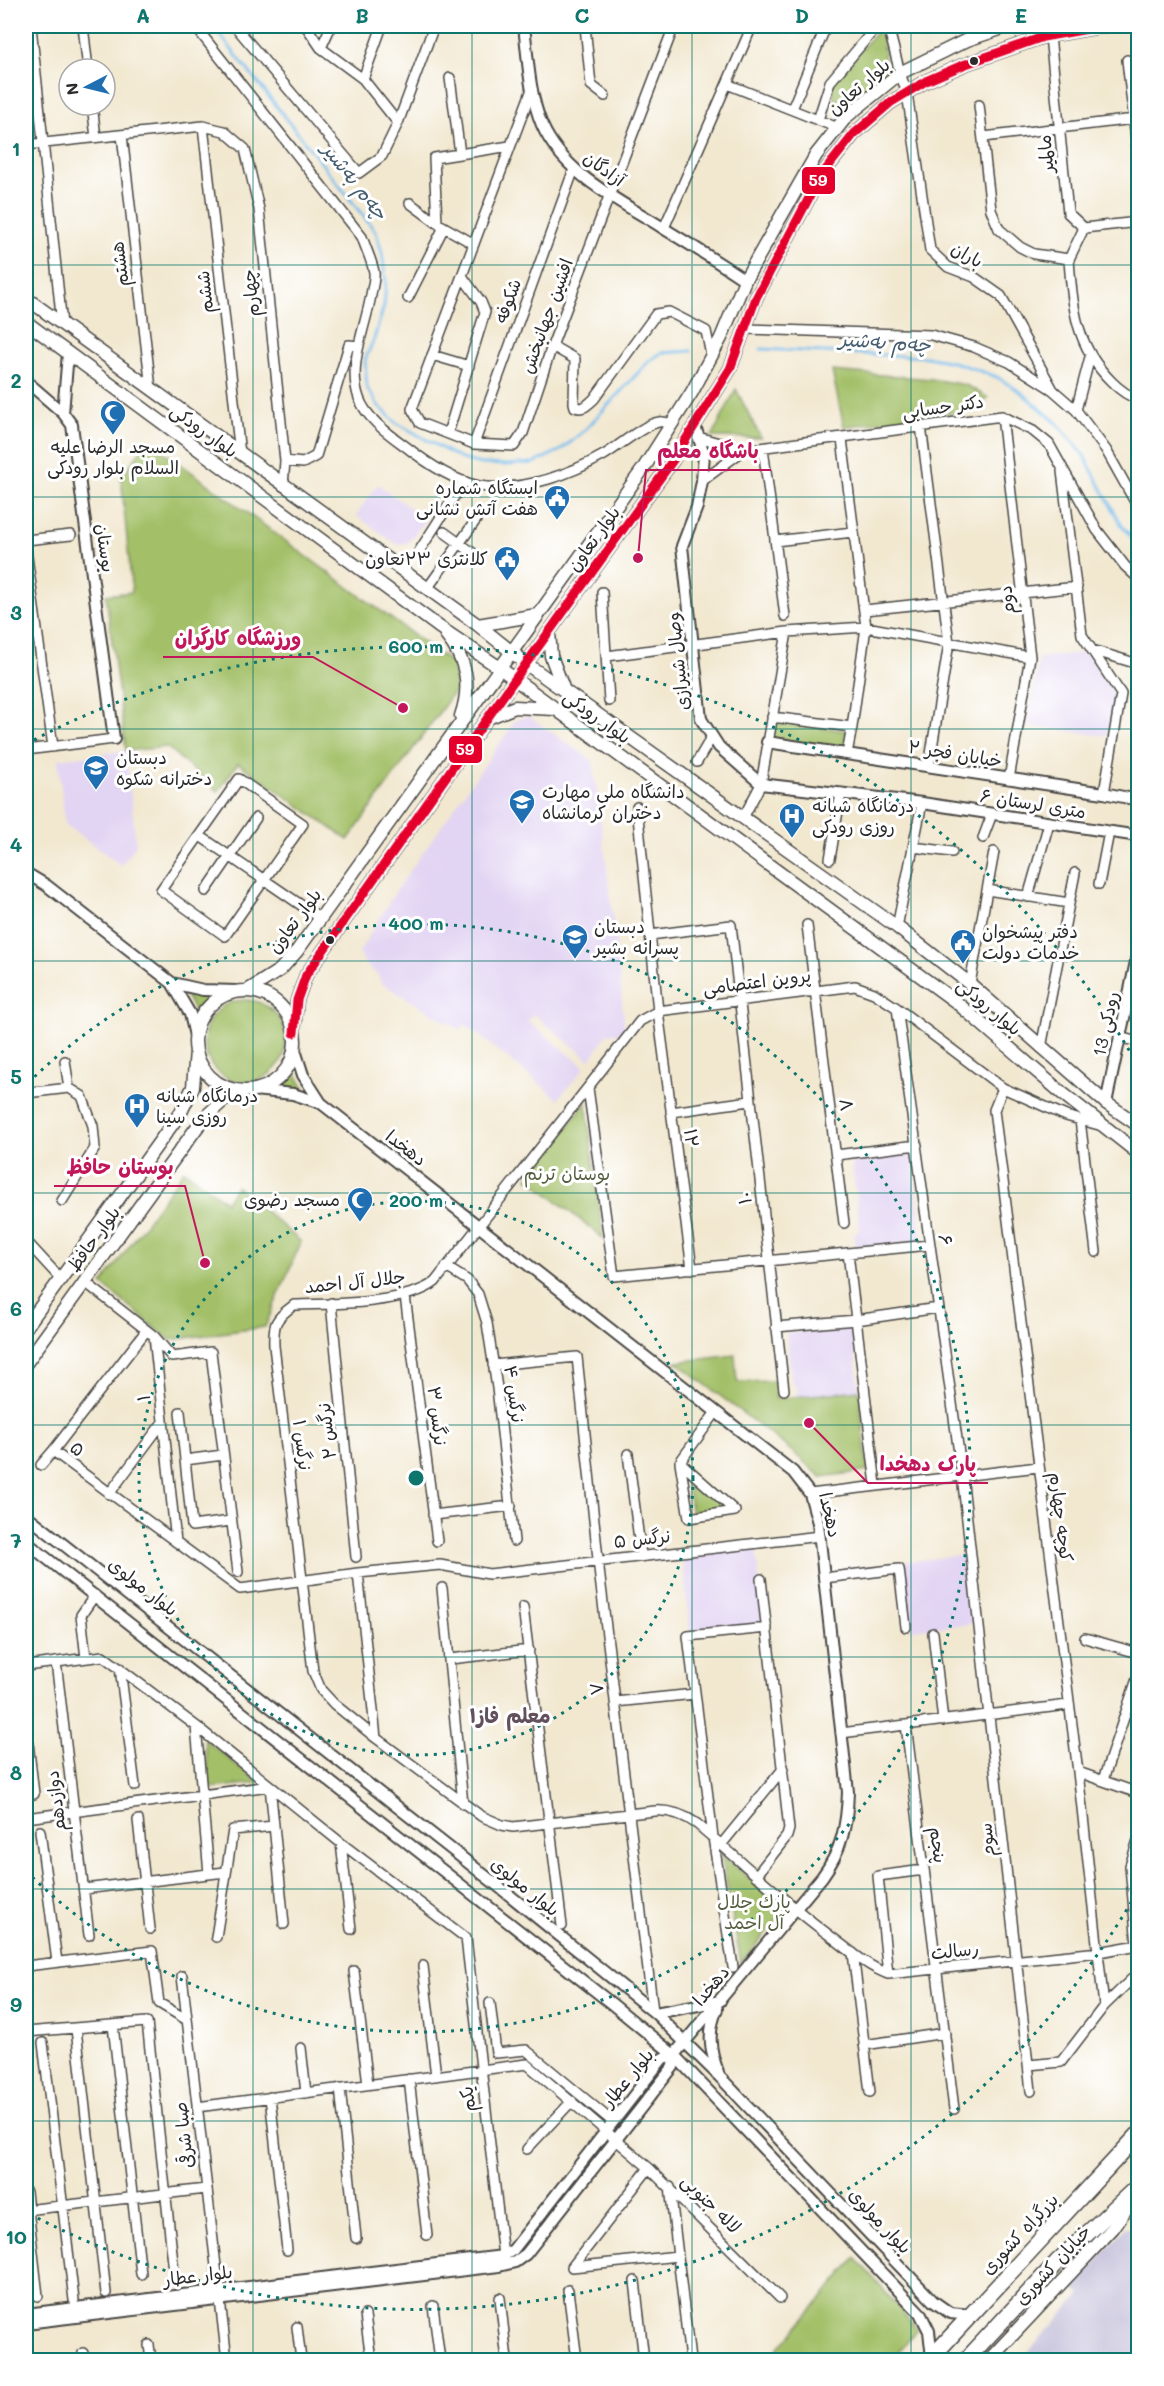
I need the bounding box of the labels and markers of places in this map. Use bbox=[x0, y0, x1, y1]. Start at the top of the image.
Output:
unlabelled marker bbox=[968, 55, 980, 67]
mosque icon: مسجد الرضا علیه السلام بلوار رودکی bbox=[98, 398, 128, 436]
callout: باشگاه معلم bbox=[646, 432, 771, 470]
place label: مسجد الرضا علیه السلام بلوار رودکی bbox=[47, 434, 179, 482]
place label: ایستگاه شماره هفت آتش نشانی bbox=[416, 475, 538, 520]
public building icon: ایستگاه شماره هفت آتش نشانی bbox=[542, 483, 572, 521]
public building icon: کلانتری ۲۳تعاون bbox=[492, 544, 522, 582]
place label: کلانتری ۲۳تعاون bbox=[365, 546, 488, 570]
callout: ورزشگاه کارگران bbox=[163, 619, 313, 657]
place label: دبستان دخترانه شکوه bbox=[116, 745, 212, 790]
school or university icon: دبستان دخترانه شکوه bbox=[81, 753, 111, 791]
place label: دانشگاه ملی مهارت دختران کرمانشاه bbox=[542, 779, 685, 824]
school or university icon: دانشگاه ملی مهارت دختران کرمانشاه bbox=[507, 787, 537, 825]
place label: درمانگاه شبانه روزی رودکی bbox=[812, 793, 914, 838]
hospital icon: درمانگاه شبانه روزی رودکی bbox=[777, 801, 807, 839]
place label: دبستان پسرانه بشير bbox=[592, 914, 679, 960]
place label: دفتر پیشخوان خدمات دولت bbox=[982, 919, 1080, 964]
school or university icon: دبستان پسرانه بشير bbox=[560, 922, 590, 960]
public building icon: دفتر پیشخوان خدمات دولت bbox=[948, 927, 978, 965]
unlabelled marker bbox=[324, 934, 336, 946]
place label: درمانگاه شبانه روزی سینا bbox=[156, 1083, 258, 1128]
hospital icon: درمانگاه شبانه روزی سینا bbox=[122, 1091, 152, 1129]
callout: بوستان حافظ bbox=[54, 1148, 185, 1186]
mosque icon: مسجد رضوی bbox=[345, 1185, 375, 1223]
place label: مسجد رضوی bbox=[244, 1187, 340, 1211]
callout: پارک دهخدا bbox=[868, 1445, 988, 1483]
centre of rings bbox=[406, 1468, 426, 1488]

